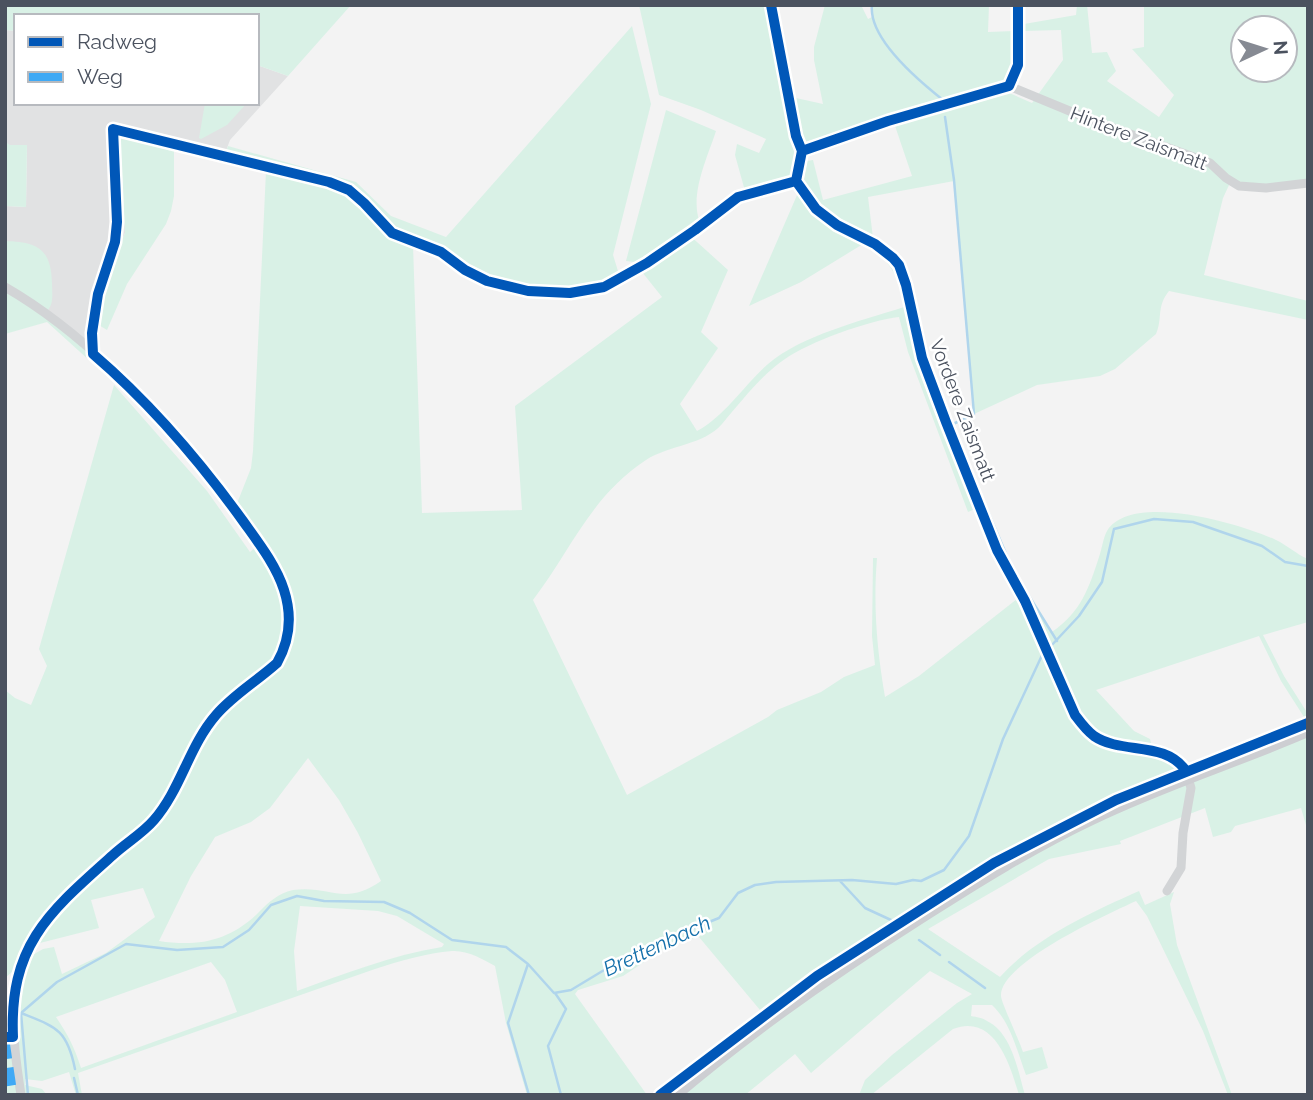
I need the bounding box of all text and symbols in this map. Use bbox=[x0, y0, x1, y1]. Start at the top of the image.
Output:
legend bbox=[14, 14, 259, 105]
north arrow bbox=[1229, 14, 1299, 84]
text: Radweg bbox=[77, 29, 157, 54]
text: N bbox=[1269, 40, 1292, 56]
text: Weg bbox=[77, 64, 123, 89]
street label: Hintere Zaismatt bbox=[1067, 102, 1211, 174]
street label: Vordere Zaismatt bbox=[926, 336, 1001, 485]
water label: Brettenbach bbox=[599, 910, 714, 981]

